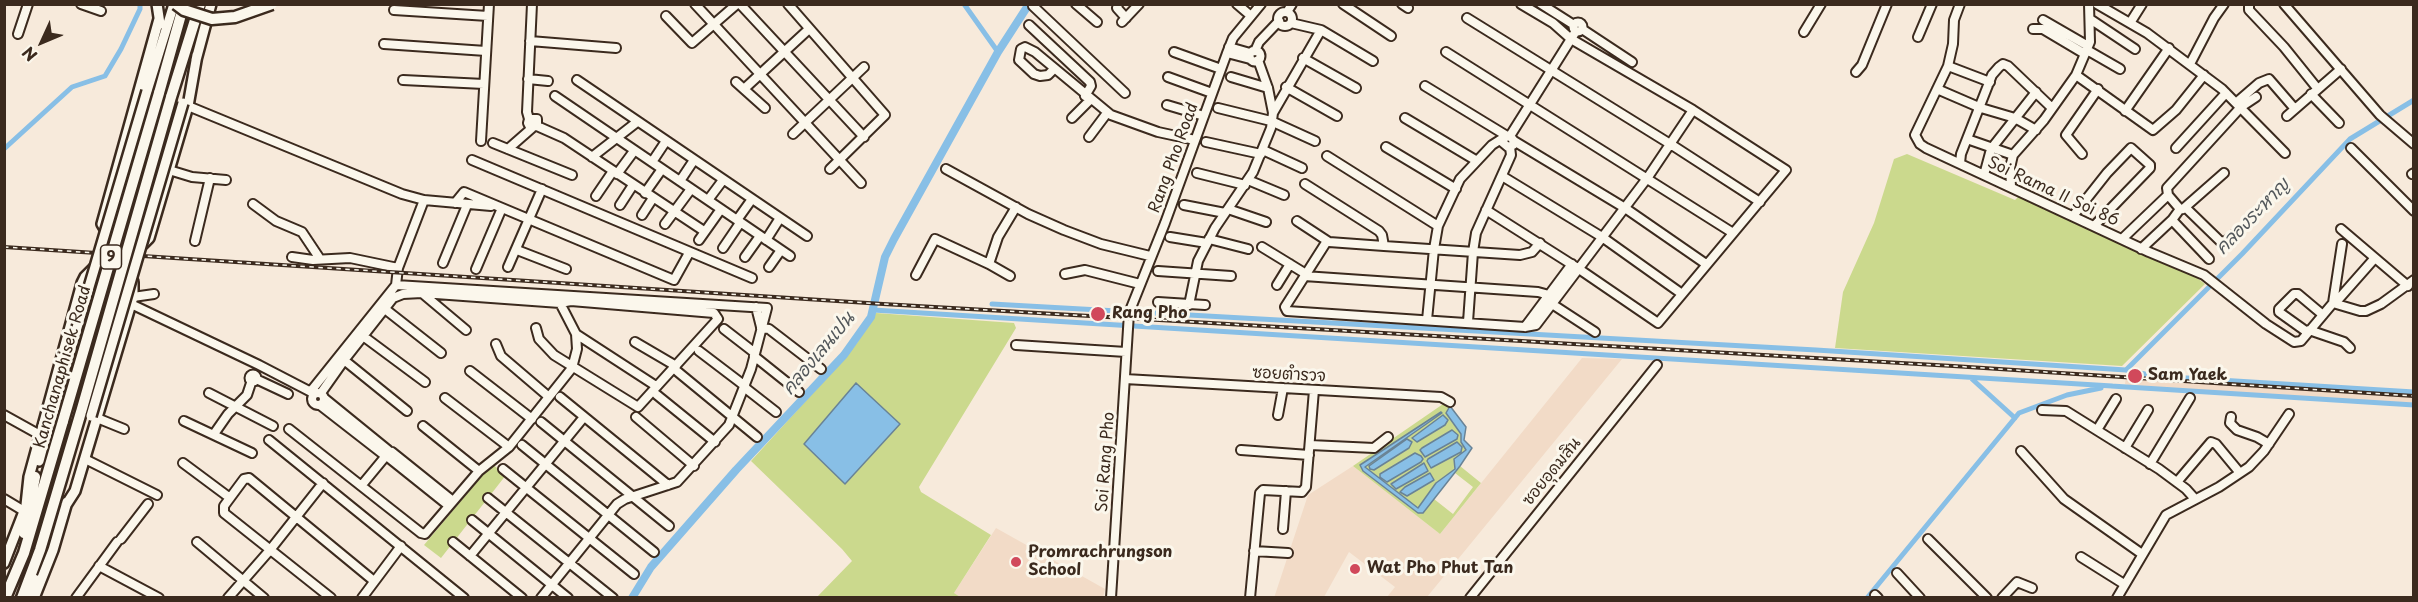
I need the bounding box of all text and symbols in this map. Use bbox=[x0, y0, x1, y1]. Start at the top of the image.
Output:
north arrow bbox=[12, 12, 72, 72]
text: N bbox=[16, 42, 42, 67]
street label: Rang Pho Road bbox=[1145, 100, 1203, 216]
street label: Soi Rama II Soi 86 bbox=[1984, 153, 2122, 231]
water label: คลองระหาญ bbox=[2212, 175, 2294, 259]
road number: 9 bbox=[100, 245, 122, 269]
street label: Kanchanaphisek Road bbox=[31, 283, 95, 451]
place label: Rang Pho bbox=[1112, 304, 1187, 324]
marker: Rang Pho bbox=[1089, 305, 1107, 323]
water label: คลองเลนเปน bbox=[778, 309, 860, 399]
street label: ซอยตำรวจ bbox=[1252, 363, 1326, 387]
place label: Sam Yaek bbox=[2148, 366, 2227, 386]
marker: Sam Yaek bbox=[2126, 367, 2144, 385]
street label: Soi Rang Pho bbox=[1093, 411, 1119, 513]
street label: ซอยอุดมสิน bbox=[1519, 434, 1585, 510]
place label: Promrachrungson School bbox=[1028, 543, 1172, 581]
marker: Promrachrungson School bbox=[1009, 555, 1023, 569]
place label: Wat Pho Phut Tan bbox=[1367, 559, 1513, 579]
marker: Wat Pho Phut Tan bbox=[1348, 562, 1362, 576]

